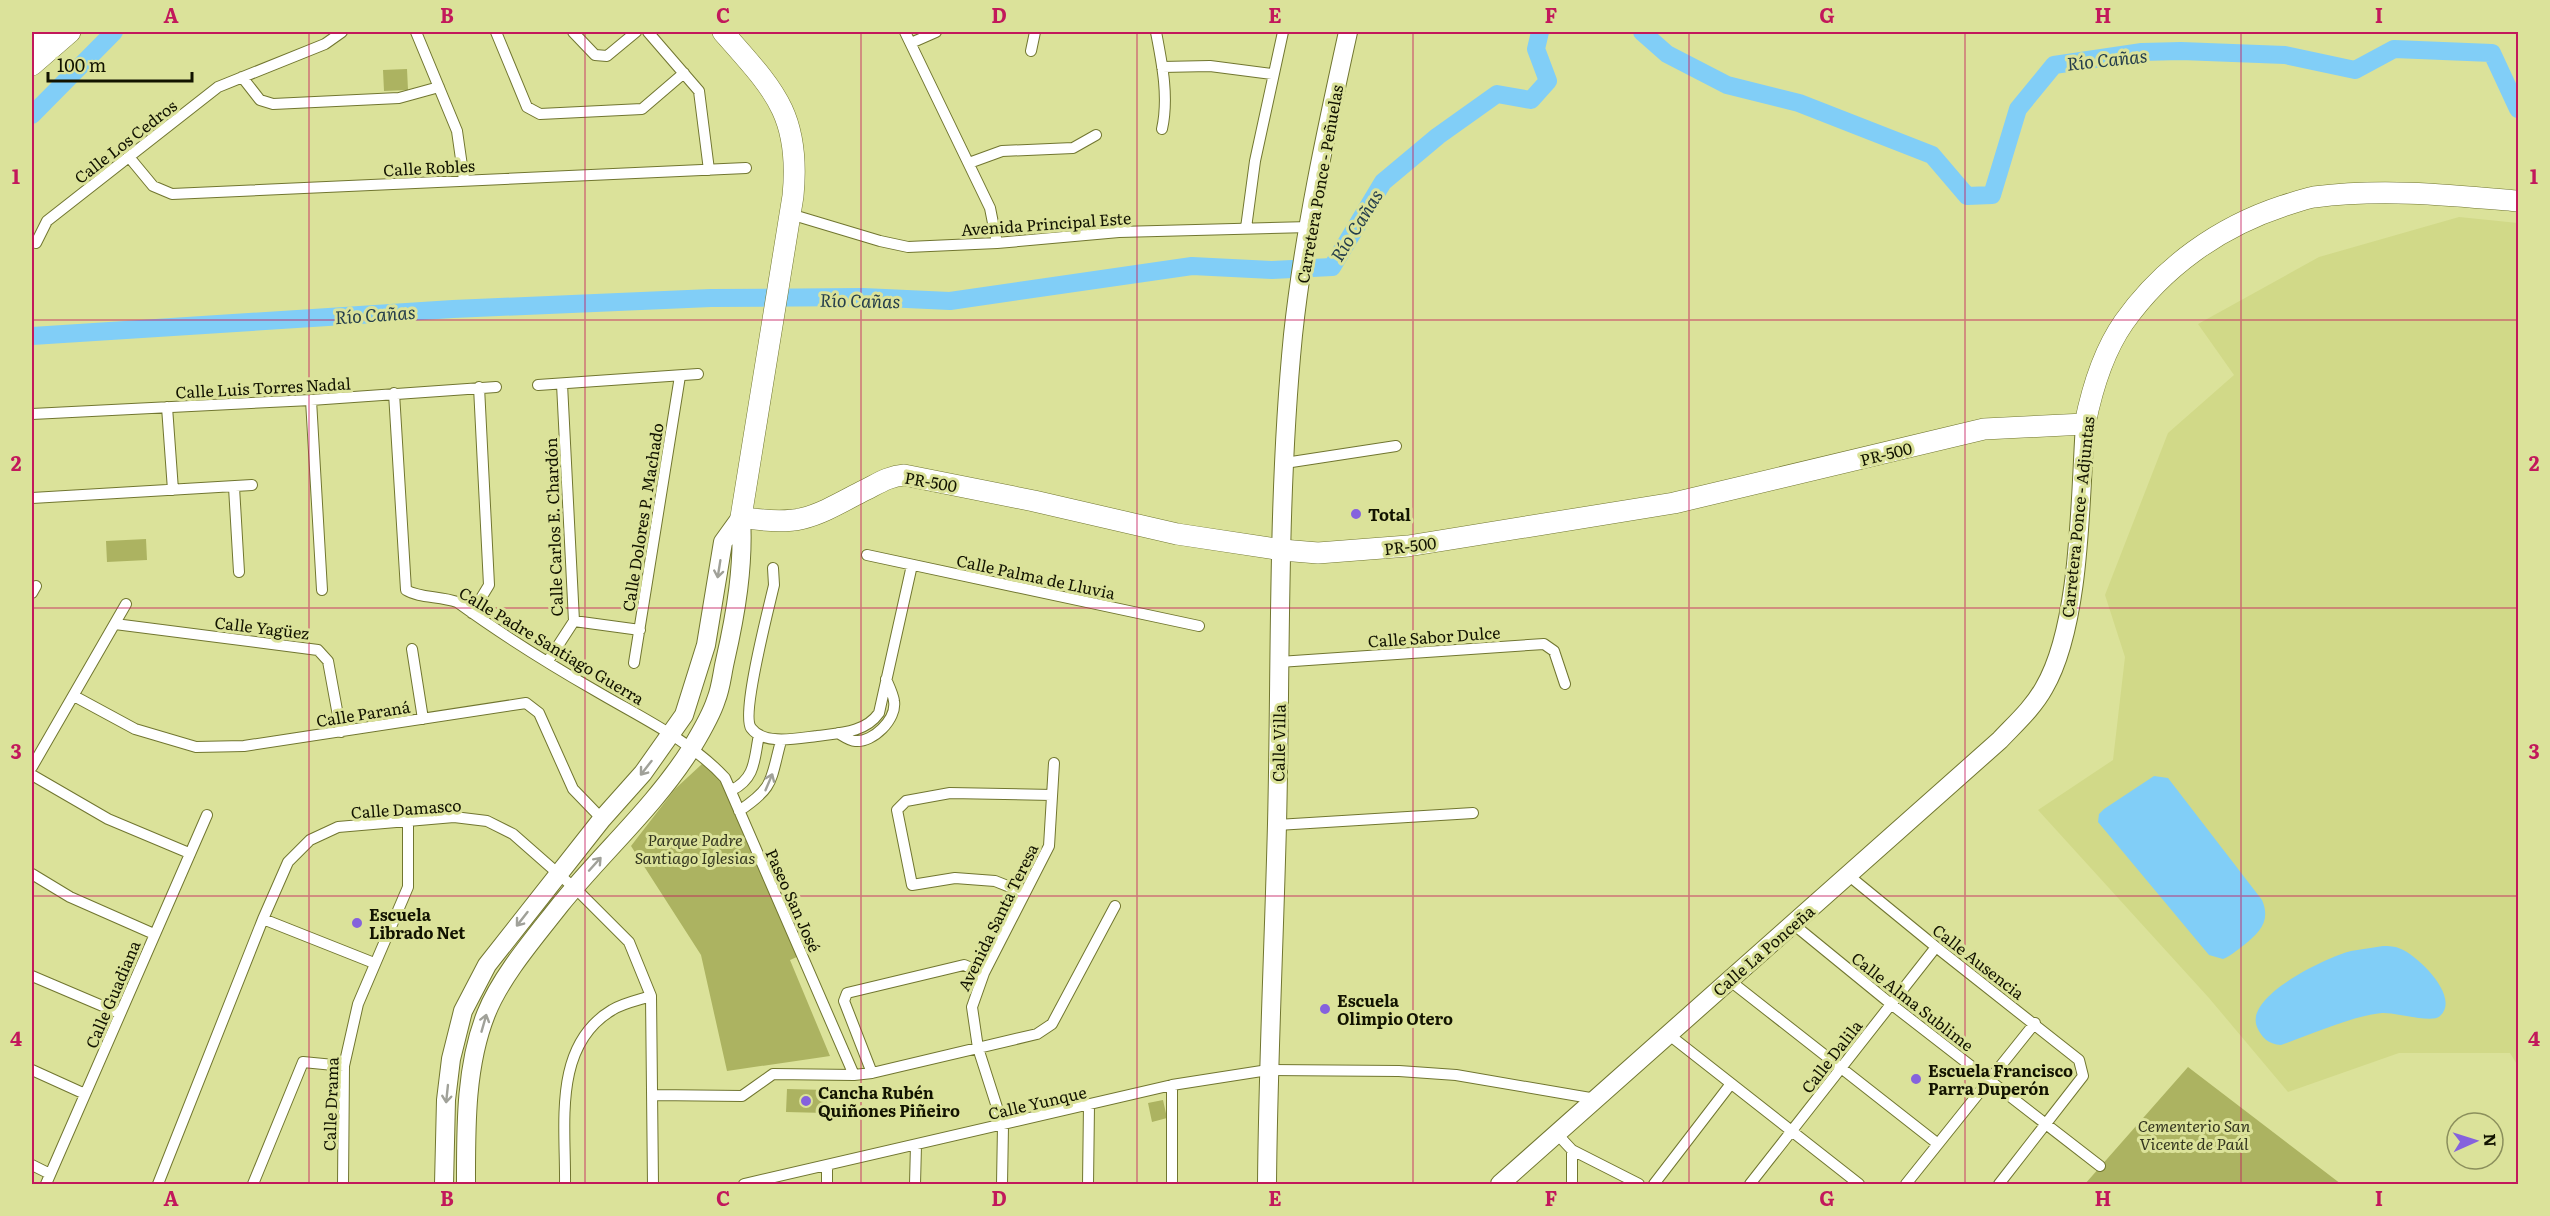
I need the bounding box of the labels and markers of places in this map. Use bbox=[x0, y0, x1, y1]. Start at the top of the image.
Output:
place label: Total bbox=[1368, 502, 1411, 526]
marker: Total bbox=[1349, 507, 1363, 521]
place label: Escuela Librado Net bbox=[369, 902, 465, 944]
marker: Escuela Librado Net bbox=[350, 916, 364, 930]
place label: Escuela Olimpio Otero bbox=[1337, 988, 1453, 1030]
marker: Escuela Olimpio Otero bbox=[1318, 1002, 1332, 1016]
place label: Escuela Francisco Parra Duperón bbox=[1928, 1058, 2073, 1100]
marker: Escuela Francisco Parra Duperón bbox=[1909, 1072, 1923, 1086]
place label: Cancha Rubén Quiñones Piñeiro bbox=[818, 1080, 960, 1122]
marker: Cancha Rubén Quiñones Piñeiro bbox=[799, 1094, 813, 1108]

